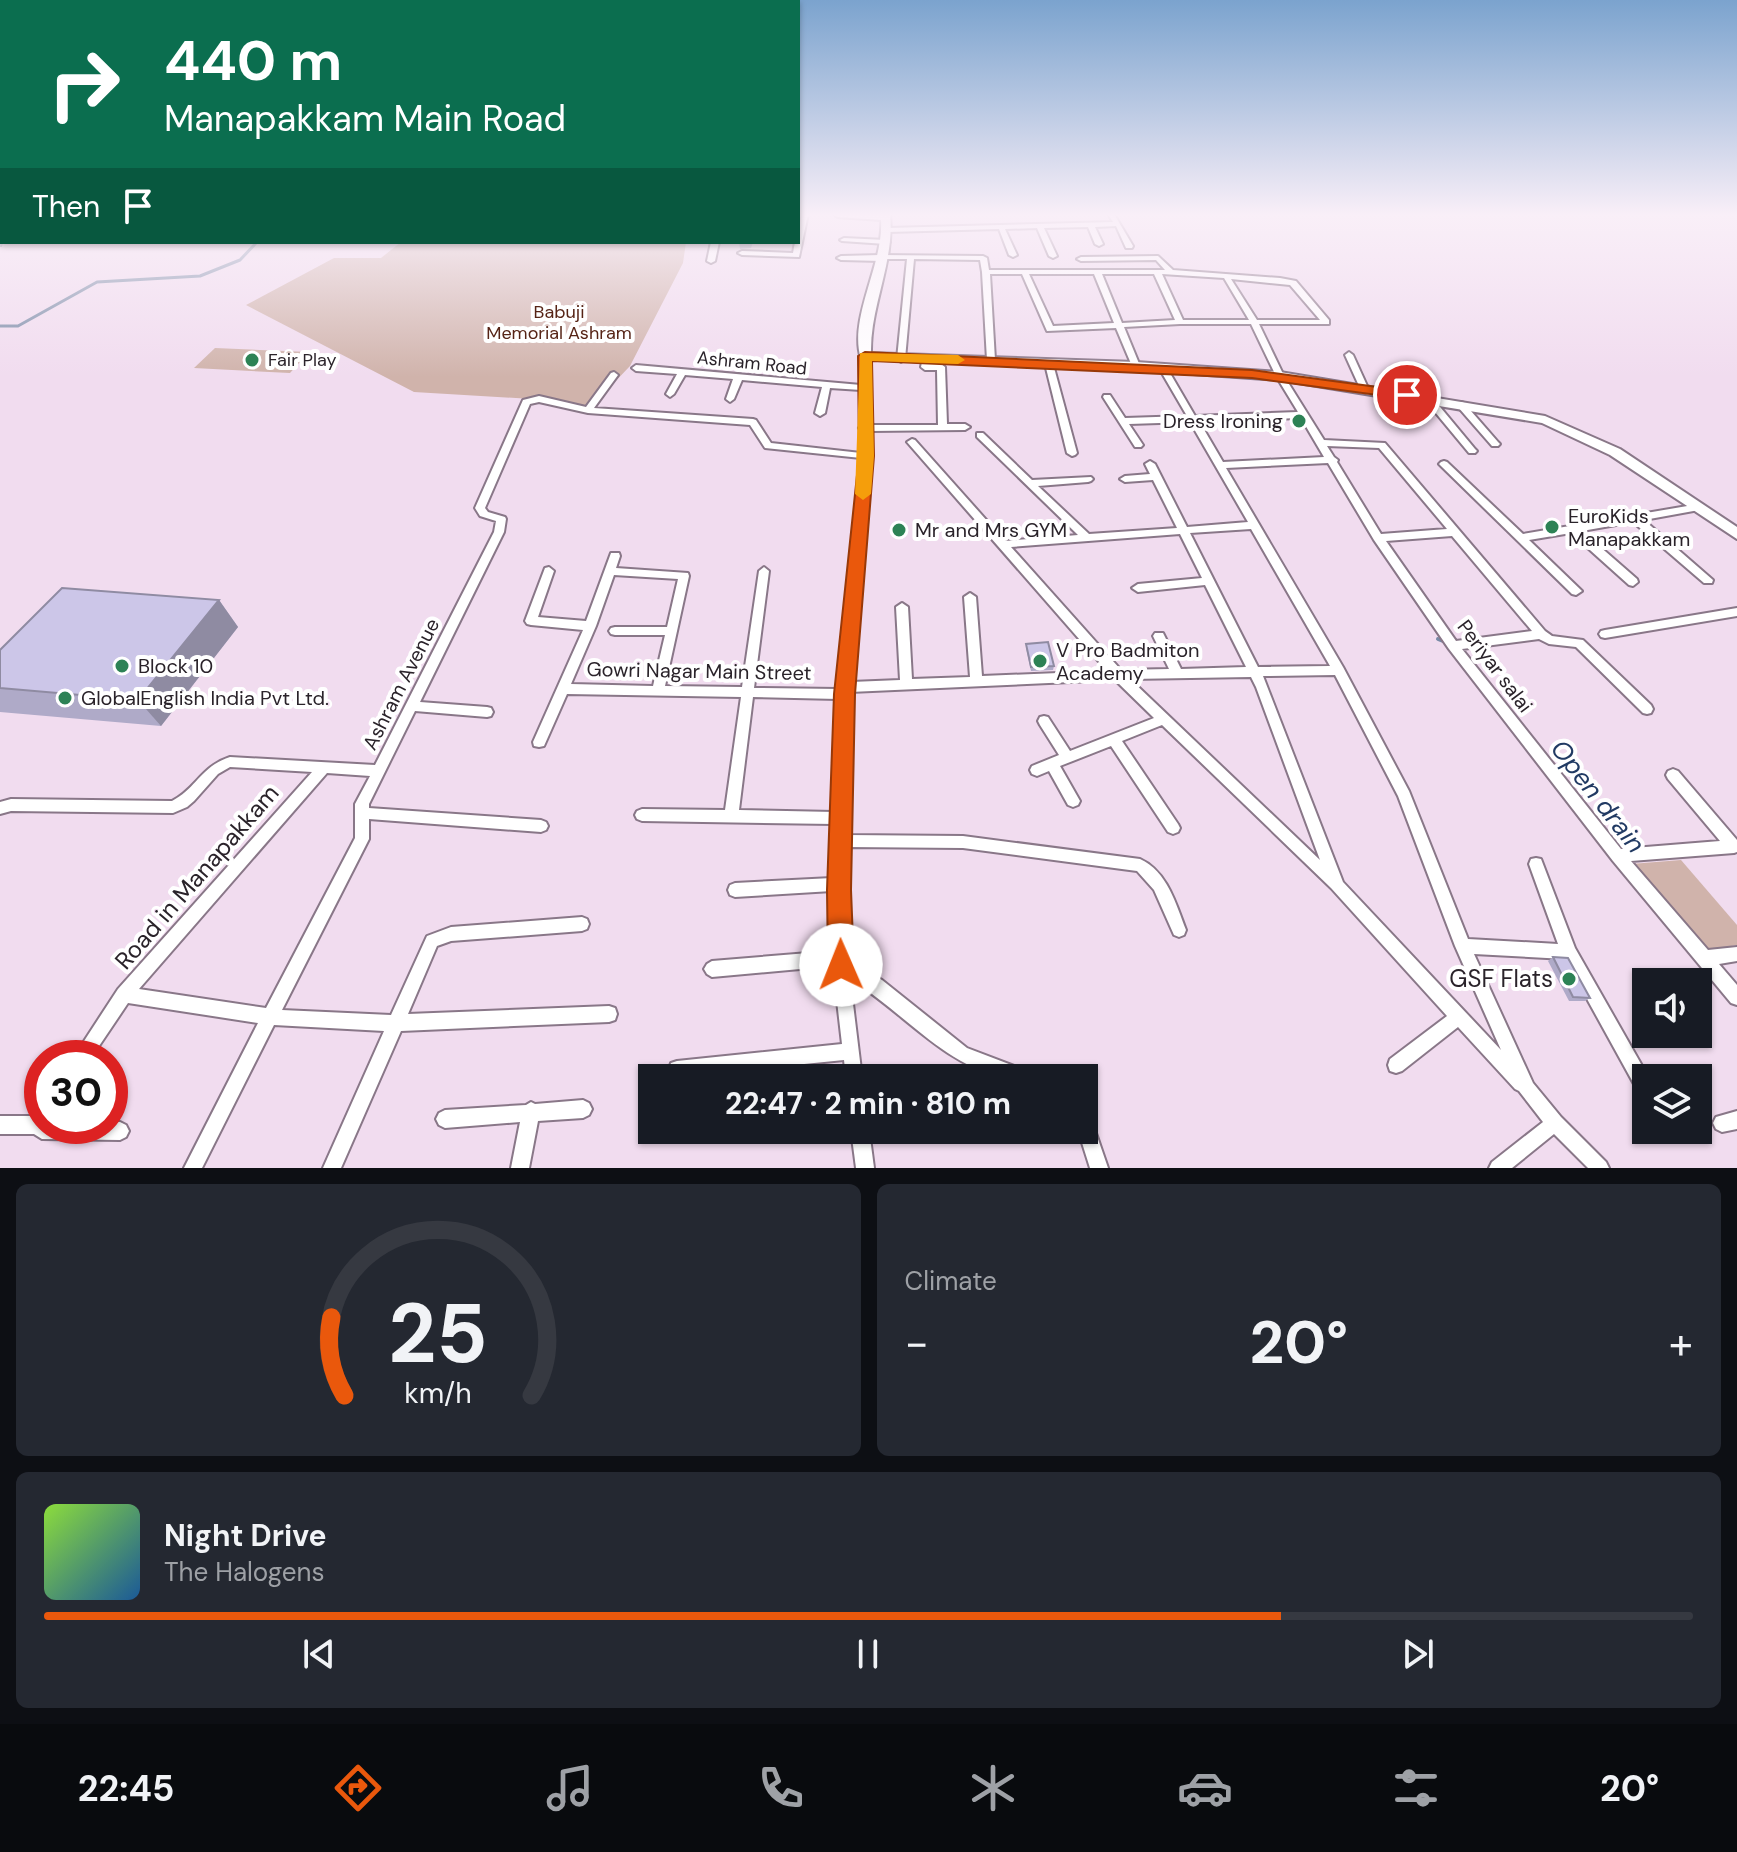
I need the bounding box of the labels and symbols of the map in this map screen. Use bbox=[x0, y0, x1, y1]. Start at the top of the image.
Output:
park label: Babuji Memorial Ashram bbox=[486, 300, 632, 345]
street label: Ashram Road bbox=[696, 345, 808, 381]
place label: Fair Play bbox=[268, 348, 337, 372]
marker: Fair Play bbox=[243, 351, 261, 369]
pin bbox=[1373, 361, 1441, 429]
place label: Dress Ironing bbox=[1163, 408, 1283, 434]
marker: Dress Ironing bbox=[1290, 412, 1308, 430]
place label: EuroKids Manapakkam bbox=[1568, 503, 1690, 552]
place label: Mr and Mrs GYM bbox=[915, 517, 1067, 543]
marker: EuroKids Manapakkam bbox=[1543, 518, 1561, 536]
marker: Mr and Mrs GYM bbox=[890, 521, 908, 539]
street label: Ashram Avenue bbox=[357, 614, 445, 754]
street label: Periyar salai bbox=[1452, 614, 1538, 718]
place label: V Pro Badmiton Academy bbox=[1056, 637, 1200, 686]
marker: V Pro Badmiton Academy bbox=[1031, 652, 1049, 670]
place label: Block 10 bbox=[138, 653, 213, 679]
street label: Gowri Nagar Main Street bbox=[586, 656, 812, 686]
marker: Block 10 bbox=[113, 657, 131, 675]
place label: GlobalEnglish India Pvt Ltd. bbox=[81, 685, 329, 711]
marker: GlobalEnglish India Pvt Ltd. bbox=[56, 689, 74, 707]
water label: Open drain bbox=[1543, 732, 1653, 860]
street label: Road in Manapakkam bbox=[108, 778, 285, 975]
position arrow bbox=[799, 923, 883, 1007]
place label: GSF Flats bbox=[1449, 963, 1553, 994]
marker: GSF Flats bbox=[1560, 970, 1578, 988]
speed limit sign: 30 bbox=[24, 1040, 128, 1144]

